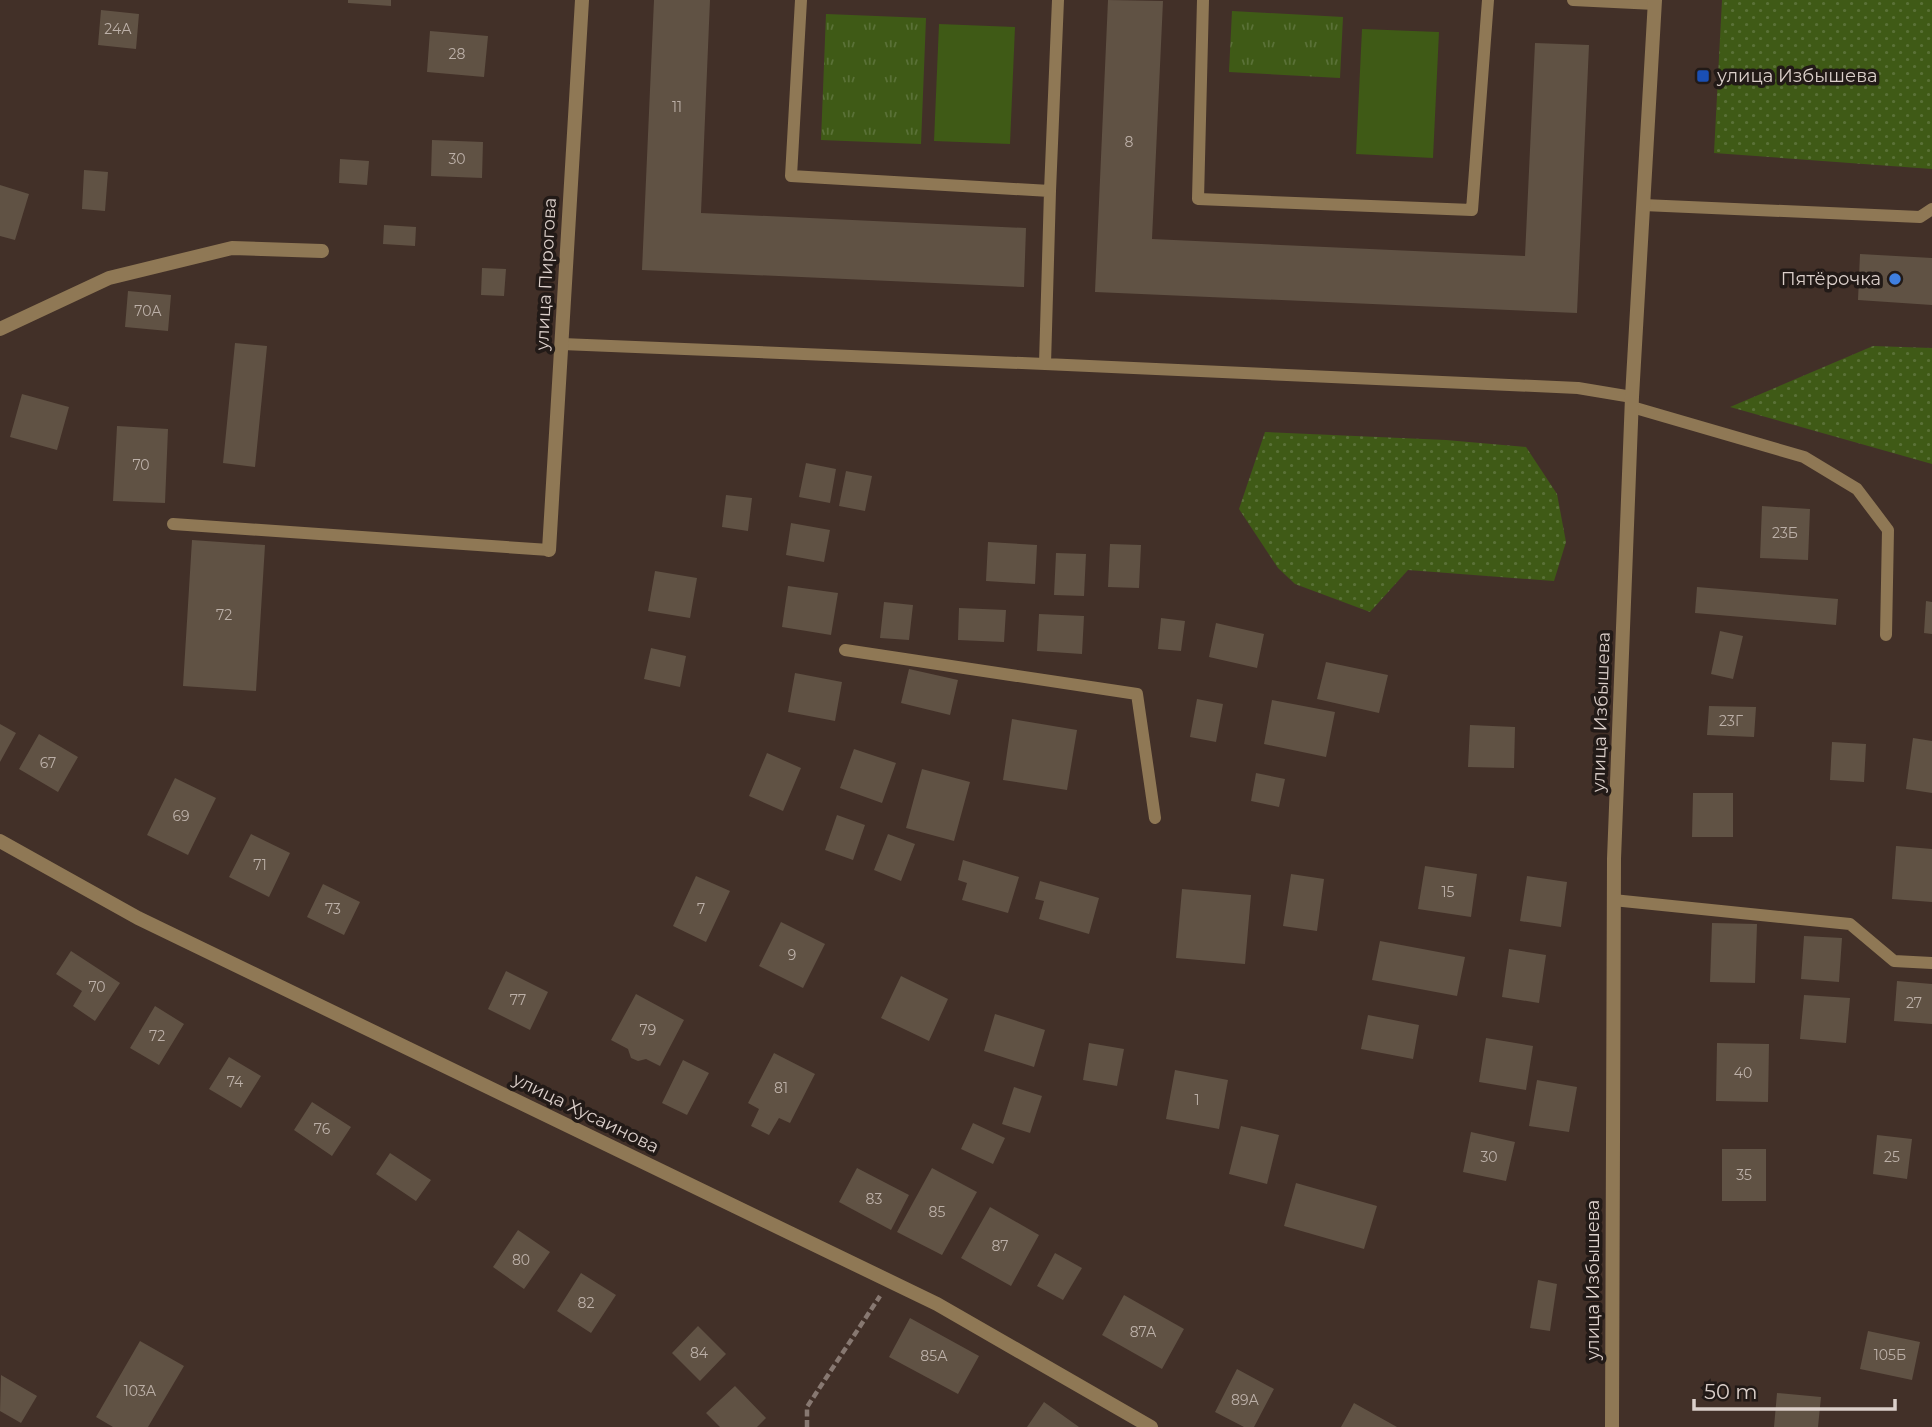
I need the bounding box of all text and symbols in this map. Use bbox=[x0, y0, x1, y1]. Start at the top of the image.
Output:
house number: 24А bbox=[104, 20, 132, 38]
house number: 28 bbox=[449, 45, 466, 63]
place label: улица Избышева bbox=[1716, 65, 1878, 87]
marker: улица Избышева bbox=[1695, 68, 1711, 84]
house number: 11 bbox=[672, 98, 682, 116]
house number: 8 bbox=[1125, 133, 1134, 151]
house number: 30 bbox=[448, 150, 466, 168]
street label: улица Пирогова bbox=[531, 197, 561, 352]
place label: Пятёрочка bbox=[1781, 268, 1881, 290]
marker: Пятёрочка bbox=[1887, 271, 1903, 287]
house number: 70А bbox=[134, 302, 162, 320]
house number: 70 bbox=[132, 456, 150, 474]
house number: 23Б bbox=[1772, 524, 1798, 542]
house number: 72 bbox=[216, 606, 232, 624]
street label: улица Избышева bbox=[1587, 631, 1615, 794]
house number: 23Г bbox=[1719, 712, 1743, 730]
house number: 67 bbox=[40, 754, 56, 772]
house number: 69 bbox=[172, 807, 190, 825]
house number: 71 bbox=[253, 856, 267, 874]
house number: 15 bbox=[1442, 883, 1455, 901]
house number: 73 bbox=[325, 900, 341, 918]
house number: 7 bbox=[697, 900, 705, 918]
house number: 9 bbox=[788, 946, 796, 964]
house number: 70 bbox=[88, 978, 106, 996]
house number: 77 bbox=[510, 991, 526, 1009]
house number: 27 bbox=[1906, 994, 1922, 1012]
house number: 79 bbox=[640, 1021, 656, 1039]
house number: 72 bbox=[149, 1027, 165, 1045]
house number: 40 bbox=[1734, 1064, 1752, 1082]
street label: улица Хусаинова bbox=[508, 1068, 663, 1158]
house number: 74 bbox=[227, 1073, 244, 1091]
house number: 81 bbox=[774, 1079, 788, 1097]
house number: 1 bbox=[1194, 1091, 1200, 1109]
house number: 76 bbox=[314, 1120, 331, 1138]
house number: 30 bbox=[1480, 1148, 1498, 1166]
house number: 25 bbox=[1884, 1148, 1900, 1166]
house number: 35 bbox=[1736, 1166, 1752, 1184]
house number: 83 bbox=[866, 1190, 883, 1208]
street label: улица Избышева bbox=[1582, 1200, 1604, 1361]
house number: 85 bbox=[929, 1203, 946, 1221]
house number: 87 bbox=[991, 1237, 1009, 1255]
house number: 80 bbox=[512, 1251, 530, 1269]
house number: 82 bbox=[578, 1294, 594, 1312]
house number: 87А bbox=[1130, 1323, 1157, 1341]
house number: 84 bbox=[690, 1344, 709, 1362]
house number: 105Б bbox=[1874, 1346, 1906, 1364]
house number: 85А bbox=[920, 1347, 948, 1365]
scale bar bbox=[1694, 1368, 1895, 1412]
text: 50 m bbox=[1704, 1379, 1758, 1404]
house number: 103А bbox=[124, 1382, 157, 1400]
house number: 89А bbox=[1231, 1391, 1259, 1409]

